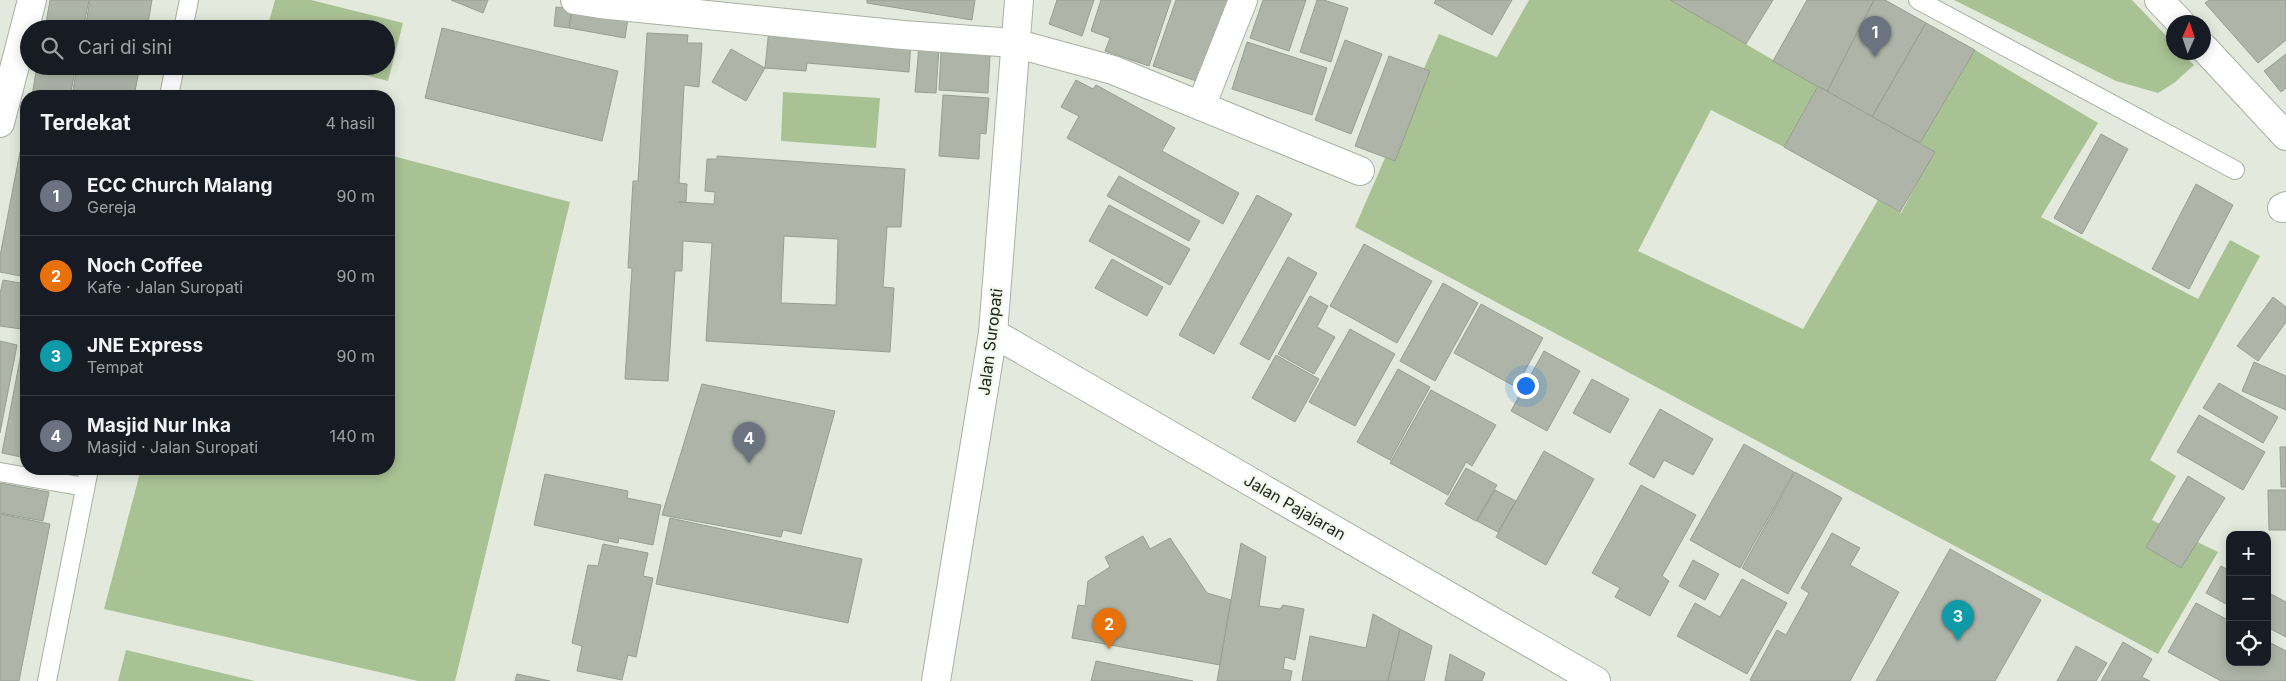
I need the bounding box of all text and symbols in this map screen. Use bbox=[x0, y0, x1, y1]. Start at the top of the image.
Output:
north arrow bbox=[2166, 15, 2211, 60]
pin: 1 bbox=[1859, 16, 1891, 57]
search box bbox=[20, 20, 395, 75]
icon: search bbox=[38, 34, 66, 62]
text: Cari di sini bbox=[78, 36, 172, 59]
text: Terdekat bbox=[40, 110, 131, 135]
text: 4 hasil bbox=[326, 113, 375, 133]
text: ECC Church Malang bbox=[87, 174, 272, 197]
text: 1 bbox=[53, 186, 59, 206]
text: 90 m bbox=[336, 186, 375, 206]
text: Gereja bbox=[87, 197, 136, 217]
text: Noch Coffee bbox=[87, 254, 203, 277]
text: 2 bbox=[51, 266, 61, 286]
text: 90 m bbox=[336, 266, 375, 286]
text: Kafe · Jalan Suropati bbox=[87, 277, 243, 297]
street label: Jalan Suropati bbox=[973, 287, 1007, 397]
text: JNE Express bbox=[87, 334, 203, 357]
text: 3 bbox=[51, 346, 61, 366]
text: 90 m bbox=[336, 346, 375, 366]
text: Tempat bbox=[87, 357, 144, 377]
your location bbox=[1513, 373, 1539, 399]
text: Masjid Nur Inka bbox=[87, 414, 231, 437]
pin: 4 bbox=[733, 422, 765, 463]
text: 4 bbox=[51, 426, 61, 446]
text: 140 m bbox=[330, 426, 375, 446]
text: Masjid · Jalan Suropati bbox=[87, 437, 258, 457]
street label: Jalan Pajajaran bbox=[1241, 470, 1349, 544]
map controls bbox=[2226, 531, 2271, 666]
button: + bbox=[2226, 531, 2271, 576]
button: − bbox=[2226, 576, 2271, 621]
pin: 3 bbox=[1942, 600, 1974, 641]
pin: 2 bbox=[1093, 608, 1125, 649]
button: locate bbox=[2226, 621, 2271, 666]

